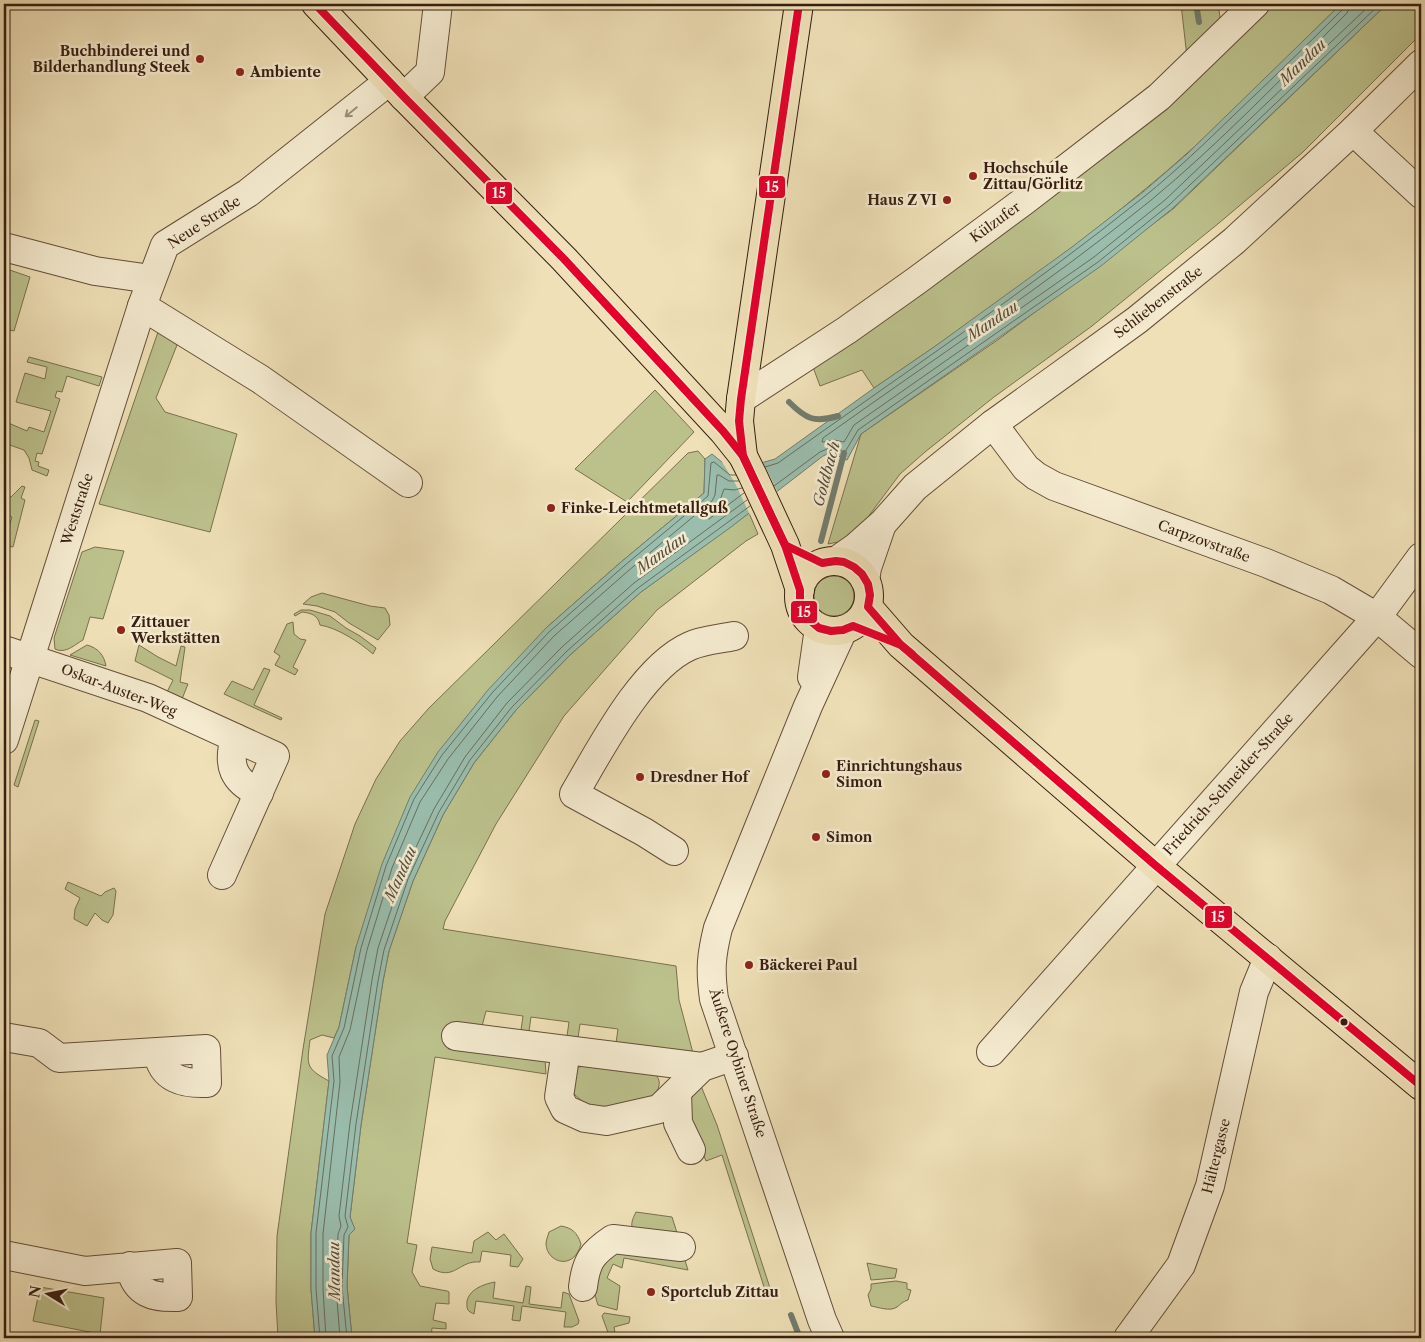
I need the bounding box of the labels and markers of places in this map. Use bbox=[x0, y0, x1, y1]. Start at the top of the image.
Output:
place label: Buchbinderei und Bilderhandlung Steek bbox=[33, 42, 191, 76]
marker: Buchbinderei und Bilderhandlung Steek bbox=[194, 53, 206, 65]
place label: Ambiente bbox=[249, 63, 321, 81]
marker: Ambiente bbox=[234, 66, 246, 78]
place label: Hochschule Zittau/Görlitz bbox=[983, 159, 1083, 193]
marker: Hochschule Zittau/Görlitz bbox=[967, 170, 979, 182]
place label: Haus Z VI bbox=[867, 191, 937, 209]
marker: Haus Z VI bbox=[941, 194, 953, 206]
place label: Finke-Leichtmetallguß bbox=[561, 499, 729, 517]
marker: Finke-Leichtmetallguß bbox=[545, 502, 557, 514]
place label: Zittauer Werkstätten bbox=[130, 613, 221, 647]
marker: Zittauer Werkstätten bbox=[115, 624, 127, 636]
place label: Einrichtungshaus Simon bbox=[836, 757, 962, 791]
place label: Dresdner Hof bbox=[650, 768, 751, 786]
marker: Einrichtungshaus Simon bbox=[820, 768, 832, 780]
marker: Dresdner Hof bbox=[634, 771, 646, 783]
place label: Simon bbox=[826, 828, 873, 846]
marker: Simon bbox=[810, 831, 822, 843]
place label: Bäckerei Paul bbox=[759, 956, 858, 974]
marker: Bäckerei Paul bbox=[743, 959, 755, 971]
unlabelled marker bbox=[1339, 1017, 1349, 1027]
place label: Sportclub Zittau bbox=[661, 1283, 779, 1301]
marker: Sportclub Zittau bbox=[645, 1286, 657, 1298]

